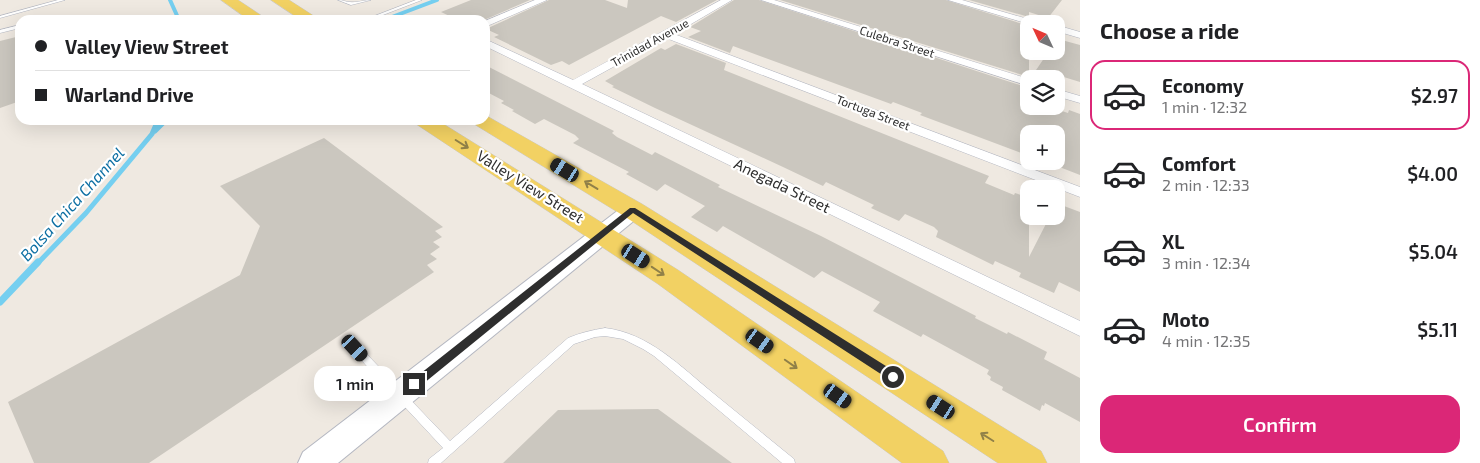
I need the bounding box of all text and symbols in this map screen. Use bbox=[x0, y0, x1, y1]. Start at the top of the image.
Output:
street label: Trinidad Avenue bbox=[608, 15, 691, 69]
north arrow bbox=[1020, 15, 1065, 60]
map controls bbox=[1020, 15, 1065, 225]
text: Choose a ride bbox=[1100, 17, 1239, 43]
street label: Culebra Street bbox=[858, 22, 937, 60]
text: Valley View Street bbox=[65, 35, 229, 58]
button: layers bbox=[1020, 70, 1065, 115]
icon: car bbox=[1102, 73, 1147, 118]
text: Economy bbox=[1162, 74, 1244, 97]
text: Warland Drive bbox=[65, 83, 194, 106]
text: $2.97 bbox=[1411, 84, 1458, 107]
street label: Tortuga Street bbox=[834, 92, 913, 133]
text: 1 min · 12:32 bbox=[1162, 97, 1247, 116]
button: + bbox=[1020, 125, 1065, 170]
one-way arrow bbox=[455, 140, 469, 150]
water label: Bolsa Chica Channel bbox=[16, 143, 128, 264]
street label: Valley View Street bbox=[474, 146, 587, 226]
icon: car bbox=[1102, 151, 1147, 196]
text: Comfort bbox=[1162, 152, 1236, 175]
street label: Anegada Street bbox=[732, 154, 834, 216]
car bbox=[548, 156, 581, 184]
text: $4.00 bbox=[1407, 162, 1458, 185]
text: 2 min · 12:33 bbox=[1162, 175, 1250, 194]
one-way arrow bbox=[584, 179, 598, 189]
button: − bbox=[1020, 180, 1065, 225]
icon: car bbox=[1102, 229, 1147, 274]
text: XL bbox=[1162, 230, 1184, 253]
text: $5.04 bbox=[1409, 240, 1458, 263]
car bbox=[619, 242, 652, 270]
text: 3 min · 12:34 bbox=[1162, 253, 1251, 272]
one-way arrow bbox=[651, 266, 665, 276]
icon: car bbox=[1102, 307, 1147, 352]
text: Moto bbox=[1162, 308, 1210, 331]
text: $5.11 bbox=[1417, 318, 1458, 341]
car bbox=[743, 326, 776, 356]
text: 4 min · 12:35 bbox=[1162, 331, 1250, 350]
car bbox=[339, 332, 370, 364]
one-way arrow bbox=[784, 359, 798, 369]
callout: 1 min bbox=[314, 366, 396, 402]
route start bbox=[882, 366, 904, 388]
route end bbox=[403, 373, 425, 395]
text: 1 min bbox=[336, 374, 374, 393]
car bbox=[821, 381, 854, 411]
car bbox=[924, 393, 957, 421]
button: Confirm bbox=[1100, 395, 1460, 453]
one-way arrow bbox=[981, 432, 995, 442]

